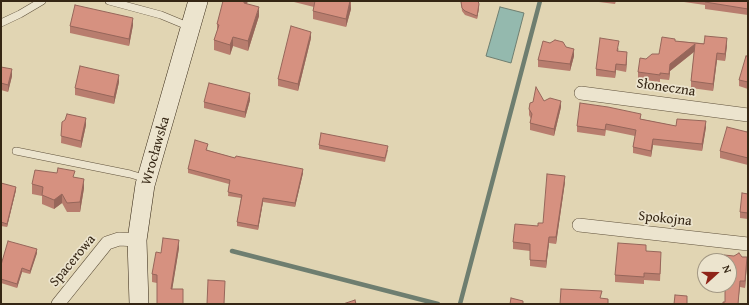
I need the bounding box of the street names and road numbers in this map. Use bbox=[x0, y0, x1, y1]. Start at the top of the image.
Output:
street label: Słoneczna bbox=[635, 76, 697, 100]
street label: Wrocławska bbox=[138, 115, 174, 187]
street label: Spokojna bbox=[637, 208, 693, 230]
street label: Spacerowa bbox=[46, 232, 100, 290]

